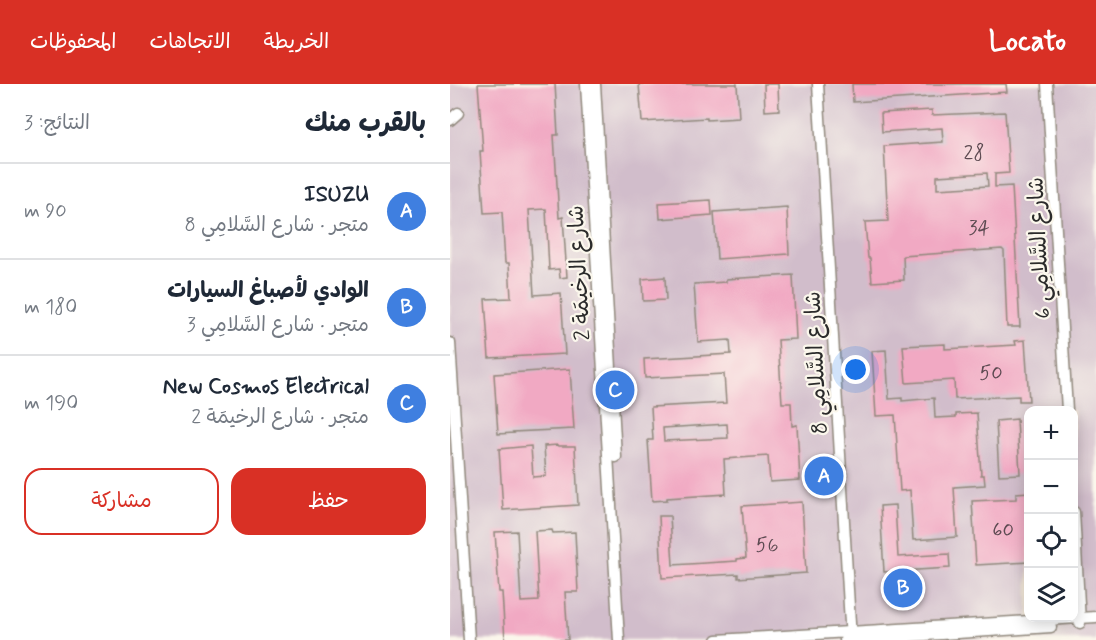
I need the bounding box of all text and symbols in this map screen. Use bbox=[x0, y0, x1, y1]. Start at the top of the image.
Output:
text: Locato bbox=[989, 24, 1066, 61]
text: المحفوظات bbox=[30, 28, 116, 56]
text: الاتجاهات bbox=[149, 28, 231, 56]
text: الخريطة bbox=[264, 28, 329, 56]
text: بالقرب منك bbox=[305, 107, 426, 141]
text: النتائج: 3 bbox=[24, 110, 90, 137]
house number: 28 bbox=[964, 140, 984, 167]
street label: شارع السَّلامِي 6 bbox=[1022, 176, 1062, 320]
text: ISUZU bbox=[304, 181, 369, 209]
text: 90 m bbox=[24, 198, 67, 225]
text: A bbox=[400, 198, 413, 225]
street label: شارع الرخيمَة 2 bbox=[562, 204, 598, 341]
text: متجر · شارع السَّلامِي 8 bbox=[184, 212, 369, 239]
house number: 34 bbox=[968, 215, 990, 242]
text: الوادي لأصباغ السيارات bbox=[167, 277, 369, 305]
street label: شارع السَّلامِي 8 bbox=[799, 290, 839, 435]
text: 180 m bbox=[24, 294, 77, 321]
text: B bbox=[400, 294, 413, 321]
text: متجر · شارع السَّلامِي 3 bbox=[187, 312, 369, 339]
your location bbox=[841, 355, 870, 384]
house number: 50 bbox=[979, 360, 1003, 387]
pin: C bbox=[596, 368, 634, 412]
text: New Cosmos Electrical bbox=[163, 373, 369, 401]
text: 190 m bbox=[24, 390, 78, 417]
text: C bbox=[399, 390, 414, 417]
text: متجر · شارع الرخيمَة 2 bbox=[191, 404, 369, 431]
map controls bbox=[1024, 406, 1078, 622]
button: + bbox=[1024, 406, 1078, 460]
pin: A bbox=[804, 454, 844, 498]
button: − bbox=[1024, 460, 1078, 514]
button: مشاركة bbox=[24, 468, 219, 535]
button: حفظ bbox=[231, 468, 426, 535]
button: locate bbox=[1024, 514, 1078, 568]
house number: 60 bbox=[992, 517, 1014, 544]
house number: 56 bbox=[755, 532, 779, 559]
pin: B bbox=[884, 566, 922, 610]
button: layers bbox=[1024, 568, 1078, 622]

